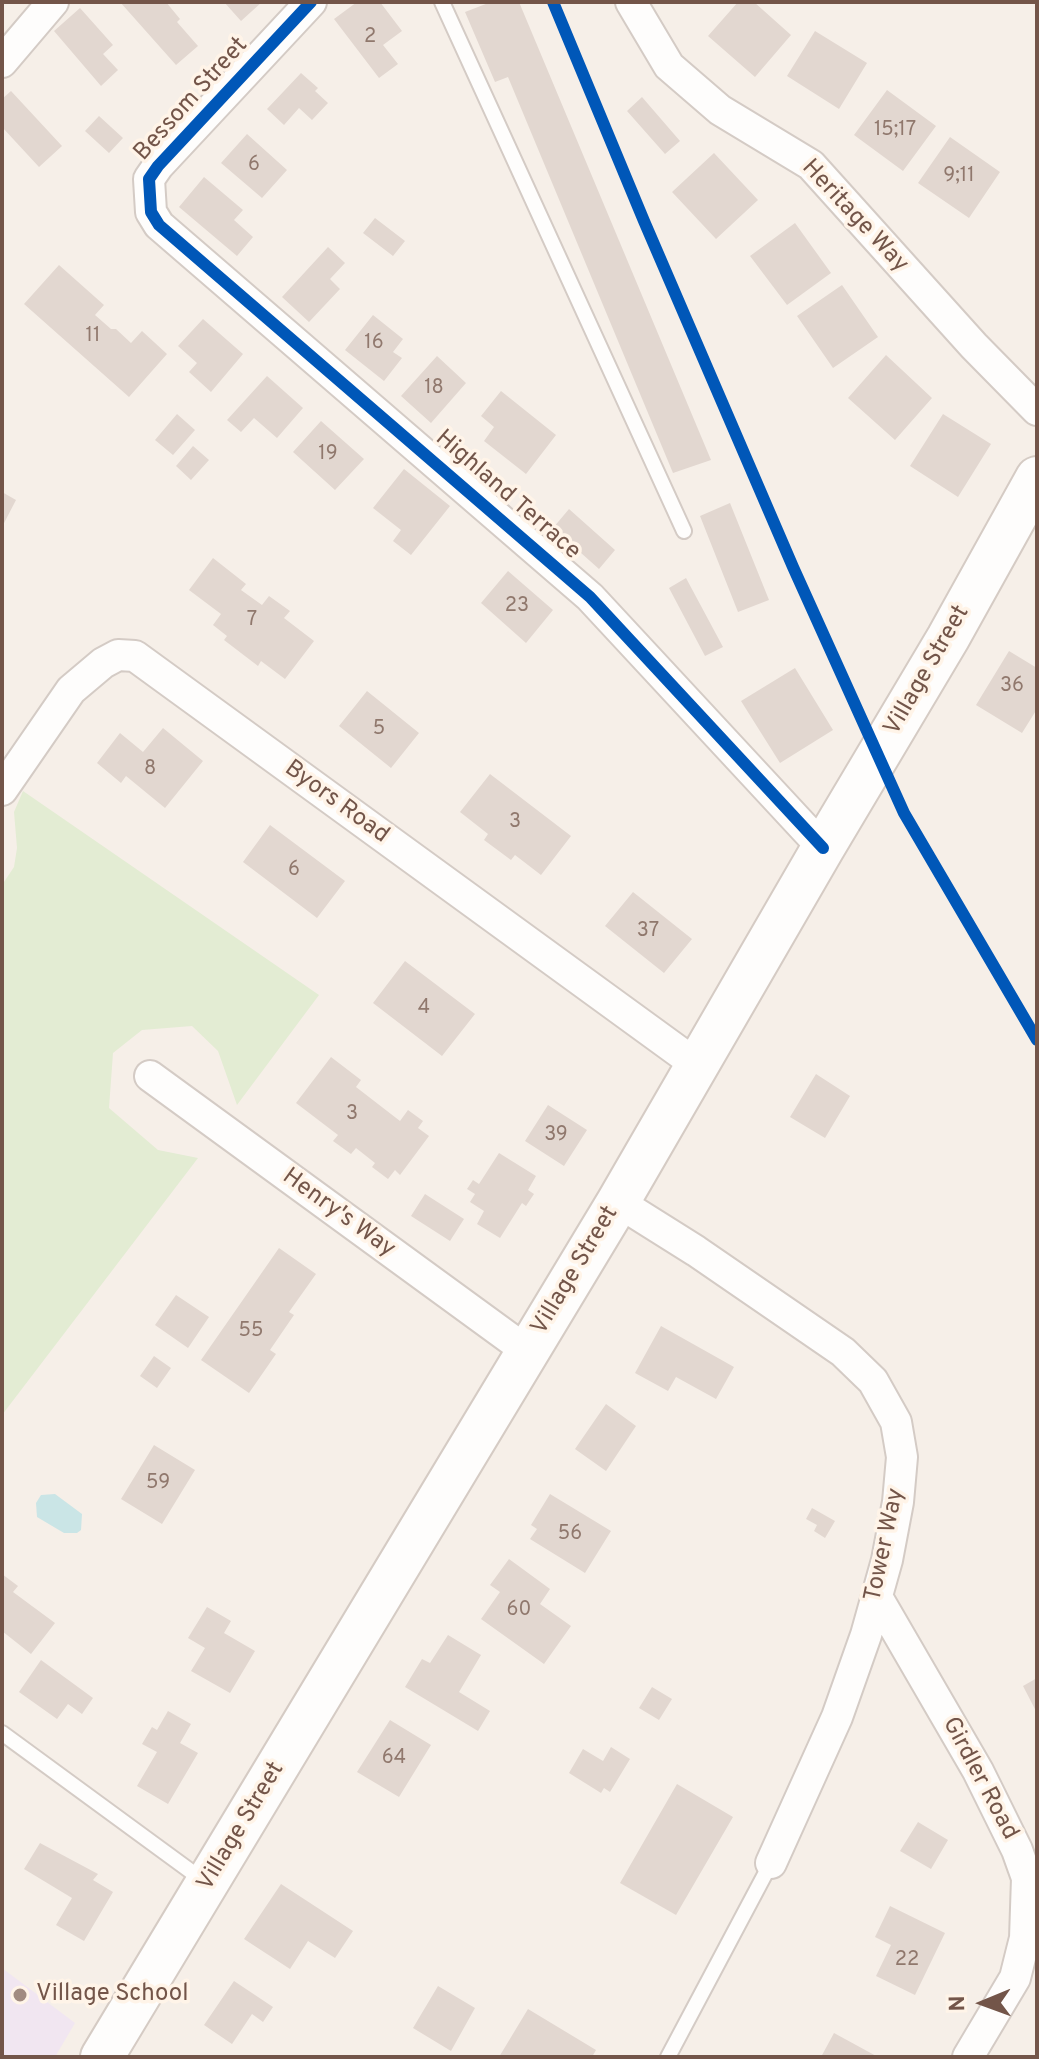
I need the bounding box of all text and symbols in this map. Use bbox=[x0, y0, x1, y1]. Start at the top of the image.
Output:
house number: 2 bbox=[364, 26, 376, 50]
street label: Bessom Street bbox=[129, 32, 255, 168]
house number: 15;17 bbox=[874, 119, 916, 143]
house number: 6 bbox=[248, 154, 260, 178]
street label: Heritage Way bbox=[794, 155, 914, 279]
house number: 9;11 bbox=[943, 165, 975, 189]
house number: 11 bbox=[86, 325, 100, 349]
house number: 16 bbox=[364, 332, 384, 356]
house number: 18 bbox=[424, 377, 444, 401]
street label: Highland Terrace bbox=[428, 425, 586, 567]
house number: 19 bbox=[318, 443, 338, 467]
house number: 23 bbox=[505, 595, 529, 619]
street label: Village Street bbox=[879, 601, 977, 741]
house number: 7 bbox=[247, 609, 257, 633]
house number: 36 bbox=[1000, 675, 1024, 699]
house number: 5 bbox=[373, 718, 385, 742]
street label: Byors Road bbox=[278, 755, 394, 851]
house number: 8 bbox=[144, 758, 156, 782]
house number: 3 bbox=[509, 811, 521, 835]
house number: 6 bbox=[288, 859, 300, 883]
house number: 37 bbox=[637, 920, 659, 944]
house number: 4 bbox=[418, 997, 430, 1021]
house number: 3 bbox=[346, 1103, 358, 1127]
house number: 39 bbox=[544, 1124, 568, 1148]
street label: Henry's Way bbox=[276, 1163, 400, 1265]
street label: Village Street bbox=[526, 1201, 626, 1341]
house number: 55 bbox=[239, 1320, 263, 1344]
house number: 59 bbox=[146, 1472, 170, 1496]
street label: Tower Way bbox=[860, 1486, 912, 1604]
house number: 56 bbox=[558, 1523, 582, 1547]
house number: 60 bbox=[507, 1599, 531, 1623]
street label: Girdler Road bbox=[935, 1713, 1023, 1845]
house number: 64 bbox=[382, 1747, 406, 1771]
street label: Village Street bbox=[192, 1757, 292, 1897]
house number: 22 bbox=[895, 1949, 919, 1973]
north arrow bbox=[943, 1963, 1023, 2043]
place label: Village School bbox=[36, 1981, 189, 2009]
marker: Village School bbox=[11, 1986, 29, 2004]
text: N bbox=[945, 1995, 972, 2012]

